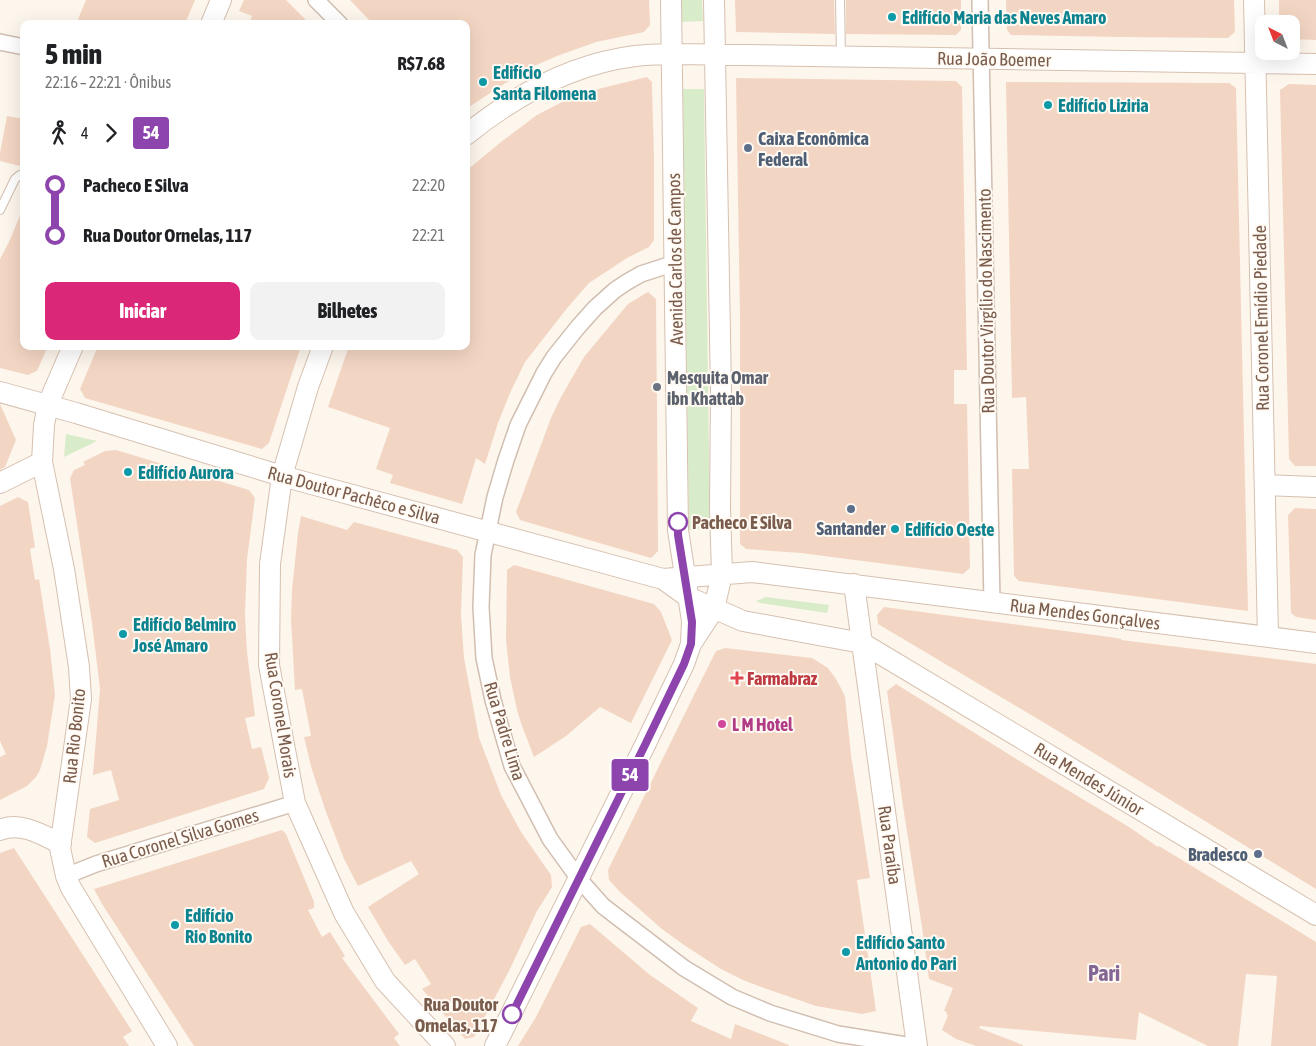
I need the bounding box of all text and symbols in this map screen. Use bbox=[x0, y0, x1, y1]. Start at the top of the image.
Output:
place label: Edifício Maria das Neves Amaro bbox=[902, 7, 1106, 28]
marker: Edifício Maria das Neves Amaro bbox=[886, 11, 898, 23]
north arrow bbox=[1255, 15, 1300, 60]
map controls bbox=[1255, 15, 1300, 60]
text: 5 min bbox=[45, 38, 102, 70]
street label: Rua João Boemer bbox=[937, 48, 1052, 71]
text: R$7.68 bbox=[397, 52, 445, 74]
place label: Edifício Santa Filomena bbox=[493, 62, 596, 104]
text: 22:16 – 22:21 · Ônibus bbox=[45, 73, 171, 91]
marker: Edifício Santa Filomena bbox=[477, 76, 489, 88]
place label: Edifício Liziria bbox=[1058, 95, 1149, 116]
marker: Edifício Liziria bbox=[1042, 99, 1054, 111]
icon: walk bbox=[45, 119, 73, 147]
icon: forward bbox=[97, 119, 125, 147]
text: 54 bbox=[143, 122, 159, 143]
text: 4 bbox=[81, 124, 89, 142]
place label: Caixa Econômica Federal bbox=[758, 128, 869, 170]
marker: Caixa Econômica Federal bbox=[742, 142, 754, 154]
street label: Avenida Carlos de Campos bbox=[663, 173, 687, 345]
text: Pacheco E Silva bbox=[83, 174, 188, 196]
text: 22:20 bbox=[412, 176, 445, 194]
street label: Rua Doutor Virgílio do Nascimento bbox=[974, 188, 998, 414]
text: Rua Doutor Ornelas, 117 bbox=[83, 224, 252, 246]
street label: Rua Coronel Emídio Piedade bbox=[1249, 225, 1273, 411]
text: 22:21 bbox=[412, 226, 445, 244]
button: Iniciar bbox=[45, 282, 240, 340]
button: Bilhetes bbox=[250, 282, 445, 340]
place label: Mesquita Omar ibn Khattab bbox=[667, 367, 769, 409]
marker: Mesquita Omar ibn Khattab bbox=[651, 381, 663, 393]
place label: Edifício Aurora bbox=[138, 462, 234, 483]
street label: Rua Doutor Pachêco e Silva bbox=[266, 462, 442, 528]
marker: Edifício Aurora bbox=[122, 466, 134, 478]
marker: Santander bbox=[845, 503, 857, 515]
marker: Pacheco E Silva bbox=[668, 512, 688, 532]
place label: Pacheco E Silva bbox=[692, 512, 792, 533]
place label: Santander bbox=[817, 518, 886, 539]
place label: Edifício Oeste bbox=[905, 519, 994, 540]
marker: Edifício Oeste bbox=[889, 523, 901, 535]
street label: Rua Mendes Gonçalves bbox=[1009, 594, 1161, 634]
place label: Edifício Belmiro José Amaro bbox=[132, 614, 237, 656]
marker: Edifício Belmiro José Amaro bbox=[117, 628, 129, 640]
street label: Rua Coronel Morais bbox=[261, 650, 301, 780]
place label: Farmabraz bbox=[747, 668, 818, 689]
marker: Farmabraz bbox=[731, 672, 743, 684]
street label: Rua Padre Lima bbox=[480, 679, 530, 783]
street label: Rua Rio Bonito bbox=[59, 687, 89, 785]
place label: L M Hotel bbox=[732, 714, 793, 735]
marker: L M Hotel bbox=[716, 718, 728, 730]
street label: Rua Mendes Júnior bbox=[1030, 738, 1148, 820]
line badge: 54 bbox=[608, 759, 652, 791]
text: 54 bbox=[622, 764, 638, 785]
street label: Rua Coronel Silva Gomes bbox=[99, 804, 261, 872]
street label: Rua Paraíba bbox=[874, 804, 906, 886]
place label: Bradesco bbox=[1188, 844, 1248, 865]
marker: Bradesco bbox=[1252, 848, 1264, 860]
place label: Edifício Rio Bonito bbox=[185, 905, 252, 947]
marker: Edifício Rio Bonito bbox=[169, 919, 181, 931]
place label: Edifício Santo Antonio do Pari bbox=[855, 932, 957, 974]
marker: Edifício Santo Antonio do Pari bbox=[840, 946, 852, 958]
district label: Pari bbox=[1088, 960, 1120, 986]
place label: Rua Doutor Ornelas, 117 bbox=[415, 994, 499, 1036]
marker: Rua Doutor Ornelas, 117 bbox=[502, 1004, 522, 1024]

